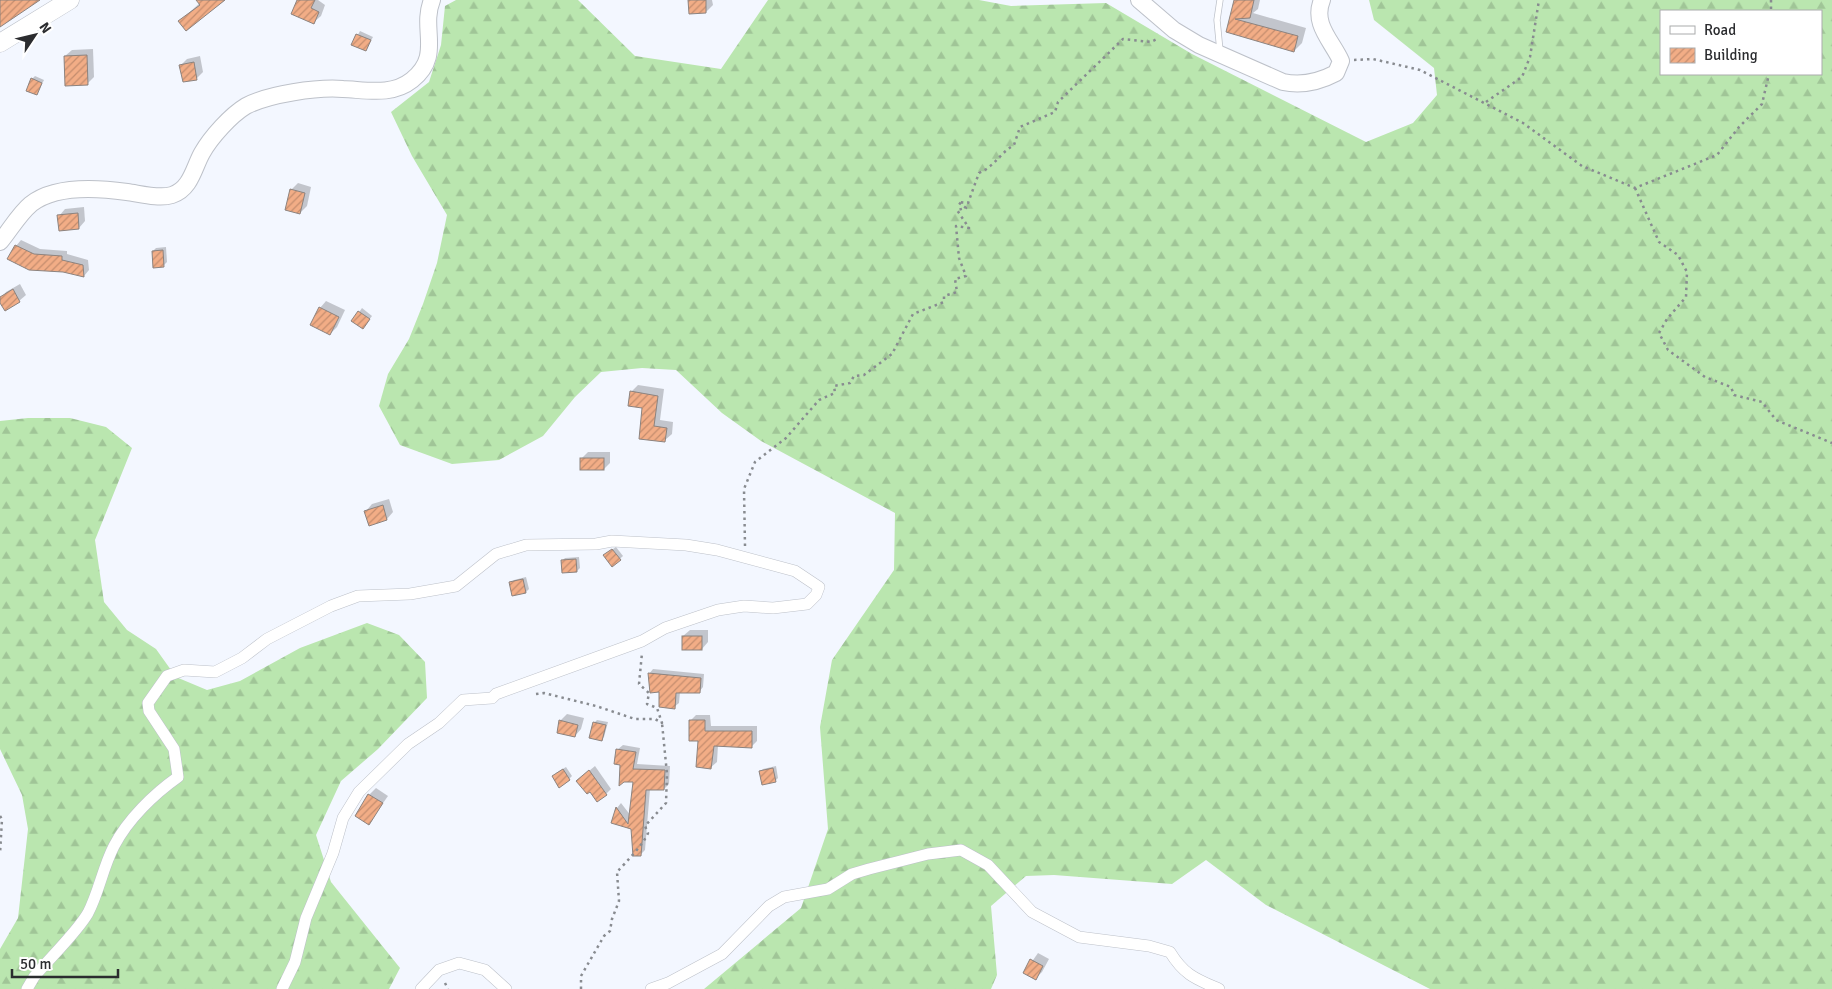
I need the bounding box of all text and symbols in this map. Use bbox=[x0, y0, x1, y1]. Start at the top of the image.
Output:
north arrow bbox=[10, 10, 60, 60]
legend bbox=[1660, 10, 1822, 75]
text: N bbox=[35, 19, 55, 37]
text: Road bbox=[1704, 21, 1736, 39]
text: Building bbox=[1704, 46, 1758, 64]
scale bar bbox=[12, 946, 119, 978]
text: 50 m bbox=[20, 955, 51, 973]

